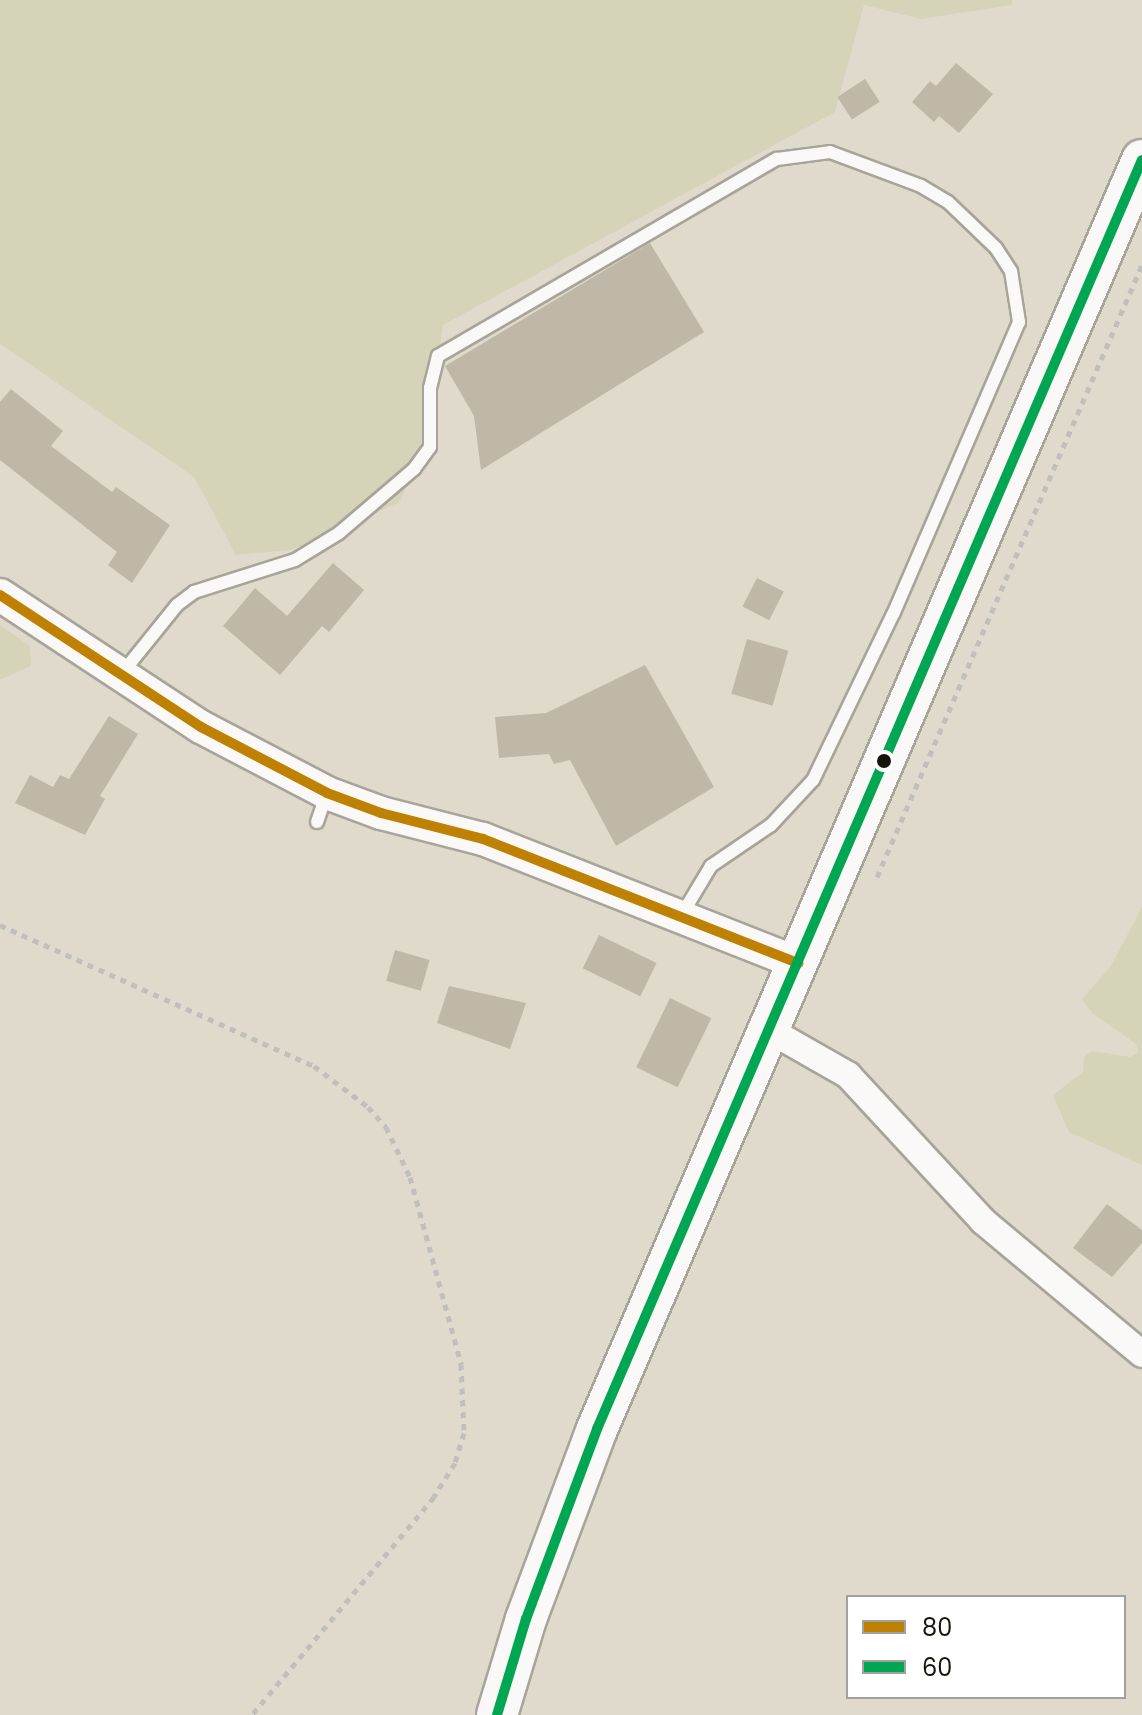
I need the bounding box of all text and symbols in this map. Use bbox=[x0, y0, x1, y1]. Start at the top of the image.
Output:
unlabelled marker bbox=[876, 753, 892, 769]
legend bbox=[846, 1595, 1126, 1699]
text: 80 bbox=[922, 1611, 952, 1644]
text: 60 bbox=[922, 1651, 952, 1684]

